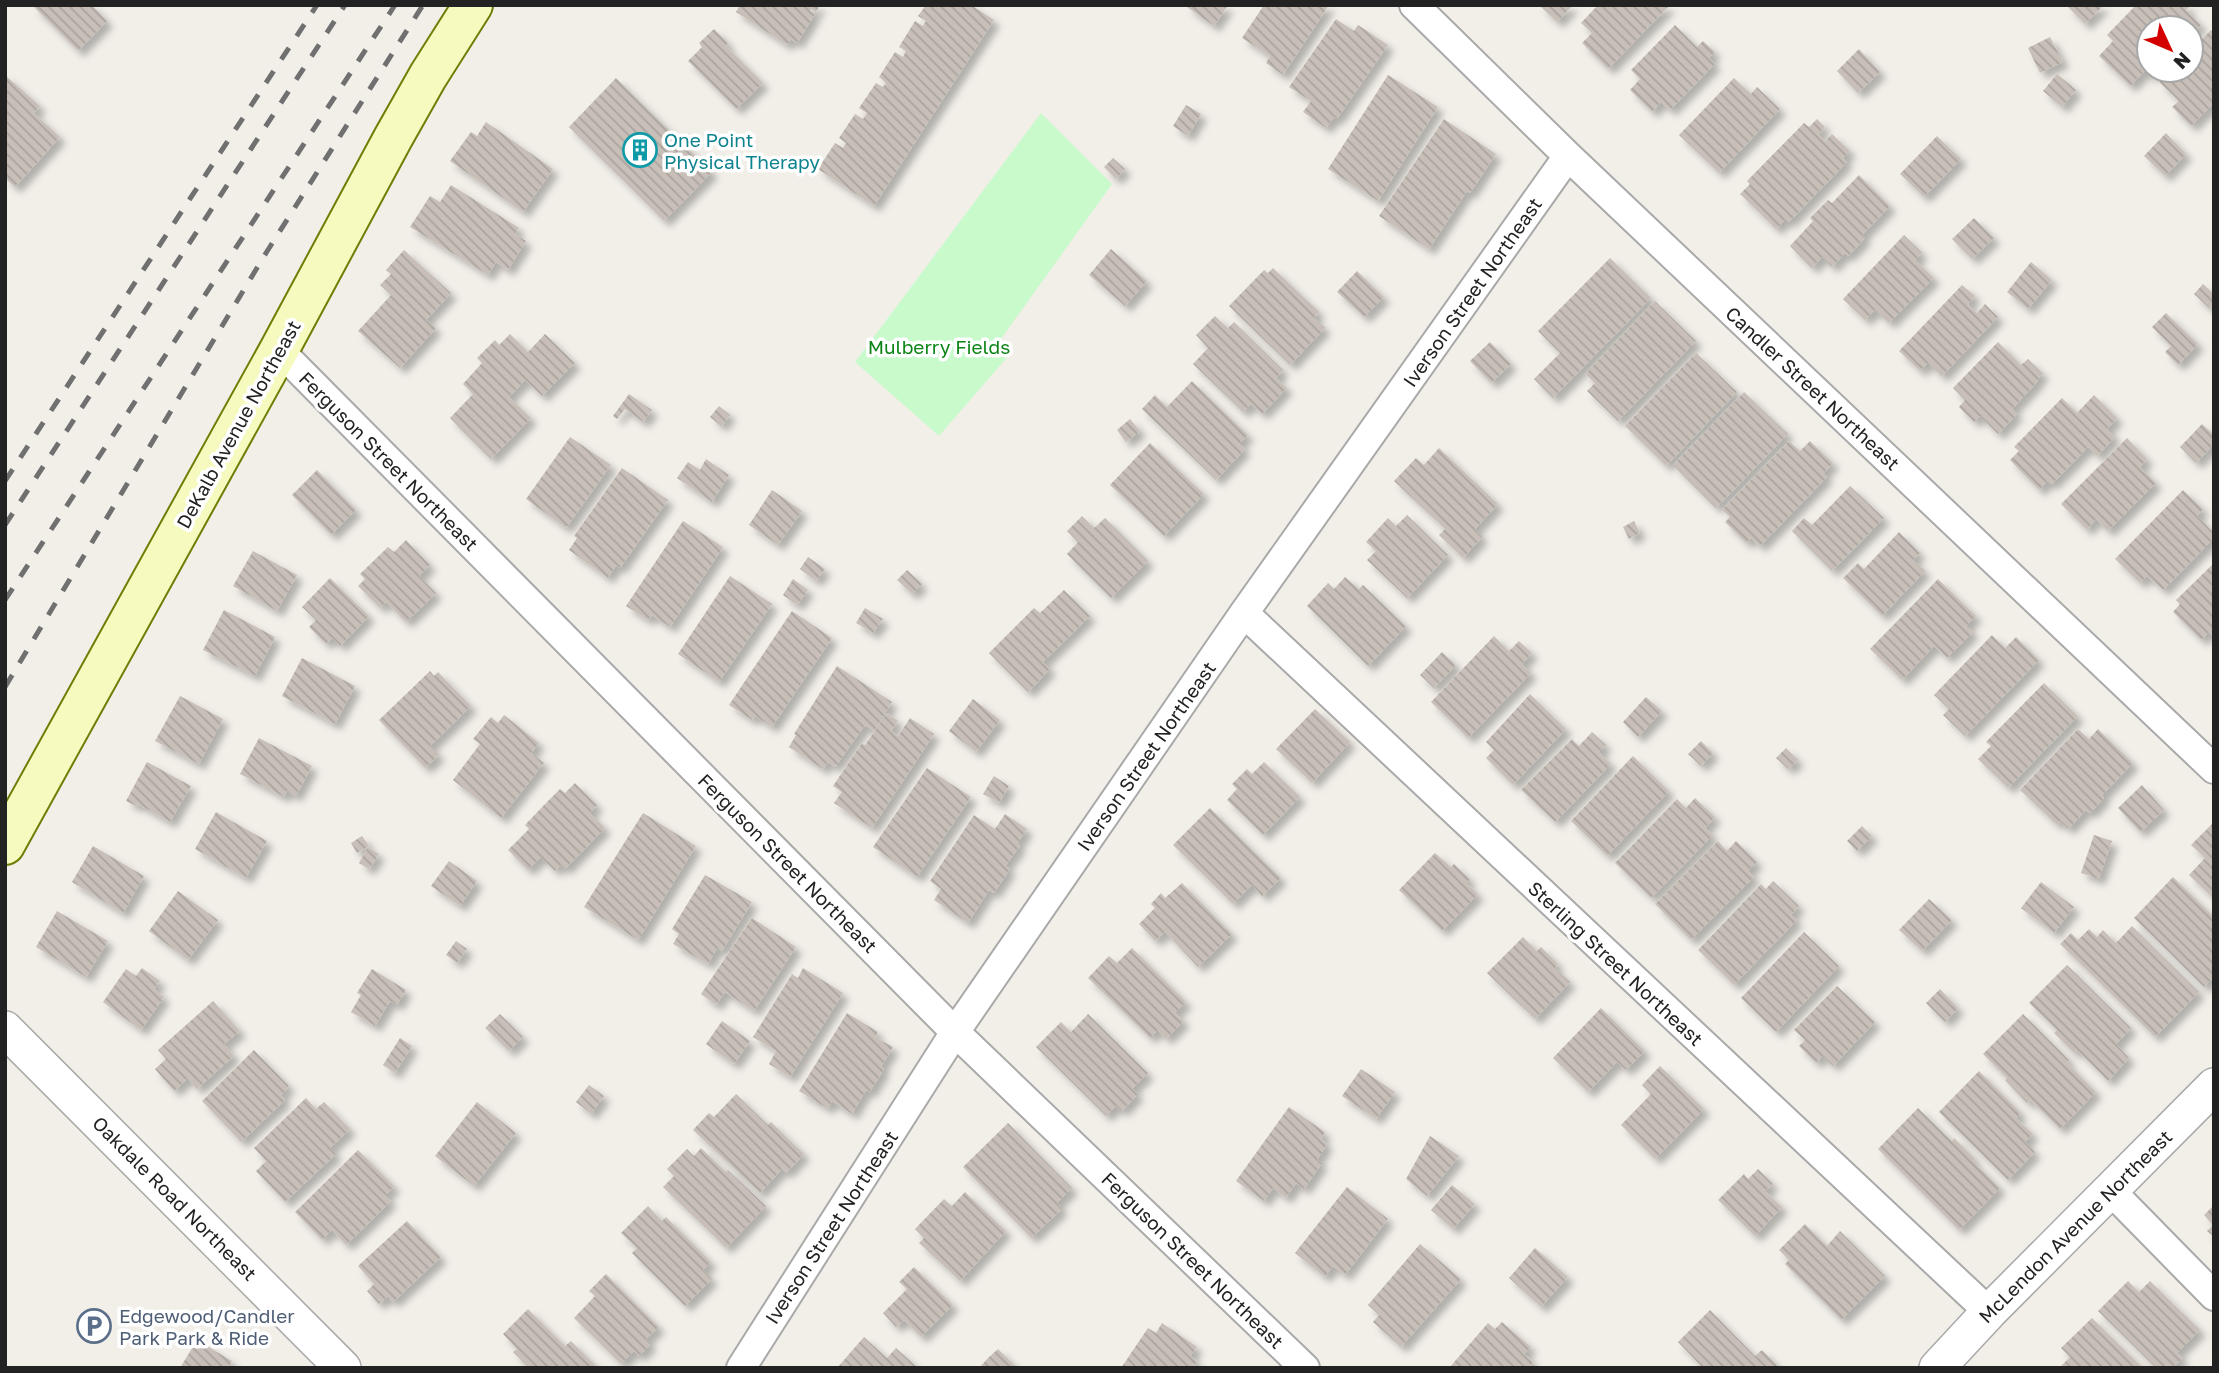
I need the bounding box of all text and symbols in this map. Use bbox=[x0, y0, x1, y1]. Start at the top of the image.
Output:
north arrow bbox=[2135, 14, 2205, 84]
text: N bbox=[2169, 48, 2196, 74]
place label: One Point Physical Therapy bbox=[664, 128, 820, 173]
building icon: One Point Physical Therapy bbox=[621, 131, 659, 169]
street label: Iverson Street Northeast bbox=[1398, 193, 1546, 391]
street label: Candler Street Northeast bbox=[1721, 301, 1905, 475]
street label: DeKalb Avenue Northeast bbox=[171, 316, 305, 532]
park label: Mulberry Fields bbox=[868, 335, 1010, 358]
street label: Ferguson Street Northeast bbox=[295, 367, 483, 555]
street label: Iverson Street Northeast bbox=[1072, 657, 1220, 855]
street label: Ferguson Street Northeast bbox=[694, 769, 882, 957]
street label: Sterling Street Northeast bbox=[1524, 876, 1708, 1050]
street label: Oakdale Road Northeast bbox=[88, 1111, 262, 1285]
street label: McLendon Avenue Northeast bbox=[1974, 1125, 2176, 1327]
street label: Iverson Street Northeast bbox=[760, 1126, 902, 1328]
street label: Ferguson Street Northeast bbox=[1097, 1167, 1289, 1353]
place label: Edgewood/Candler Park Park & Ride bbox=[119, 1304, 295, 1349]
parking icon: Edgewood/Candler Park Park & Ride bbox=[75, 1307, 113, 1345]

